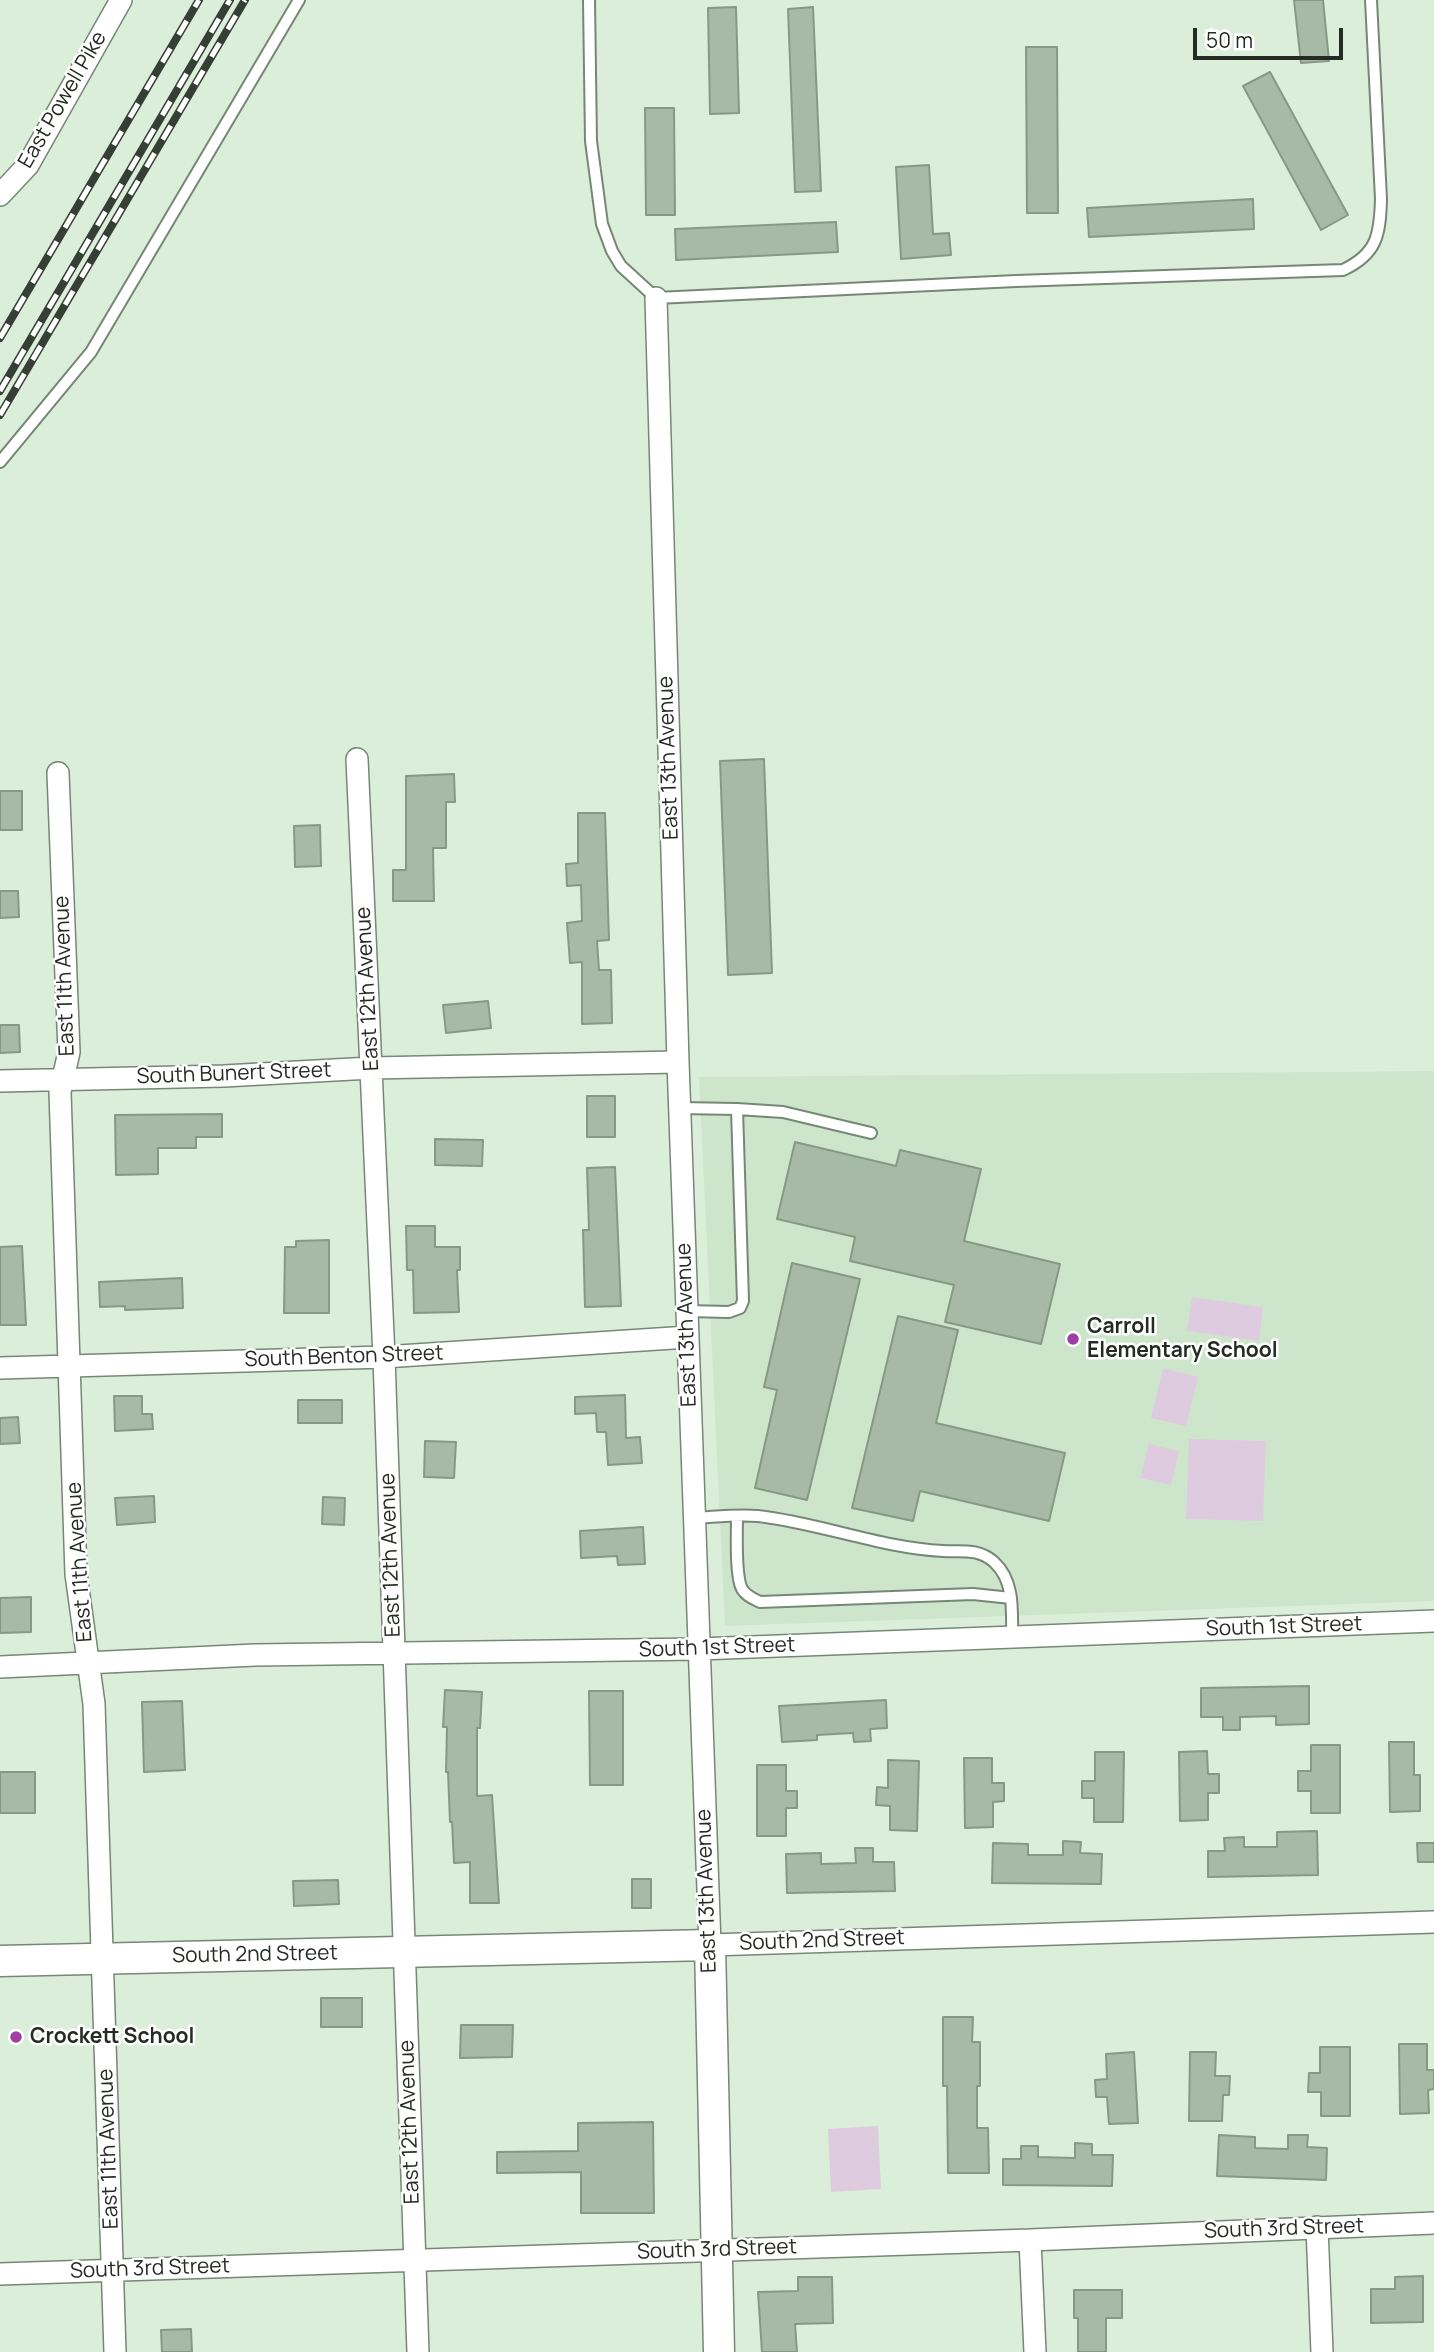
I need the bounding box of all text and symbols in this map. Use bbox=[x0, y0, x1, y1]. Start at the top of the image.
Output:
scale bar bbox=[1196, 14, 1346, 58]
text: 50 m bbox=[1206, 26, 1253, 54]
street label: East Powell Pike bbox=[14, 27, 112, 173]
street label: East 13th Avenue bbox=[654, 676, 684, 840]
street label: East 11th Avenue bbox=[50, 895, 80, 1057]
street label: East 12th Avenue bbox=[351, 906, 385, 1072]
street label: South Bunert Street bbox=[136, 1058, 332, 1090]
street label: East 13th Avenue bbox=[672, 1243, 702, 1407]
place label: Carroll Elementary School bbox=[1087, 1314, 1278, 1364]
marker: Carroll Elementary School bbox=[1065, 1331, 1081, 1347]
street label: South Benton Street bbox=[244, 1341, 444, 1373]
street label: East 12th Avenue bbox=[376, 1472, 406, 1638]
street label: East 11th Avenue bbox=[62, 1481, 98, 1643]
street label: South 1st Street bbox=[1205, 1612, 1363, 1642]
street label: South 1st Street bbox=[638, 1633, 796, 1663]
street label: East 13th Avenue bbox=[692, 1809, 722, 1973]
street label: South 2nd Street bbox=[739, 1926, 905, 1956]
street label: South 2nd Street bbox=[172, 1941, 338, 1969]
place label: Crockett School bbox=[30, 2024, 194, 2050]
marker: Crockett School bbox=[8, 2029, 24, 2045]
street label: East 12th Avenue bbox=[395, 2039, 425, 2205]
street label: East 11th Avenue bbox=[94, 2068, 124, 2230]
street label: South 3rd Street bbox=[1203, 2214, 1365, 2244]
street label: South 3rd Street bbox=[636, 2235, 798, 2265]
street label: South 3rd Street bbox=[69, 2254, 231, 2284]

